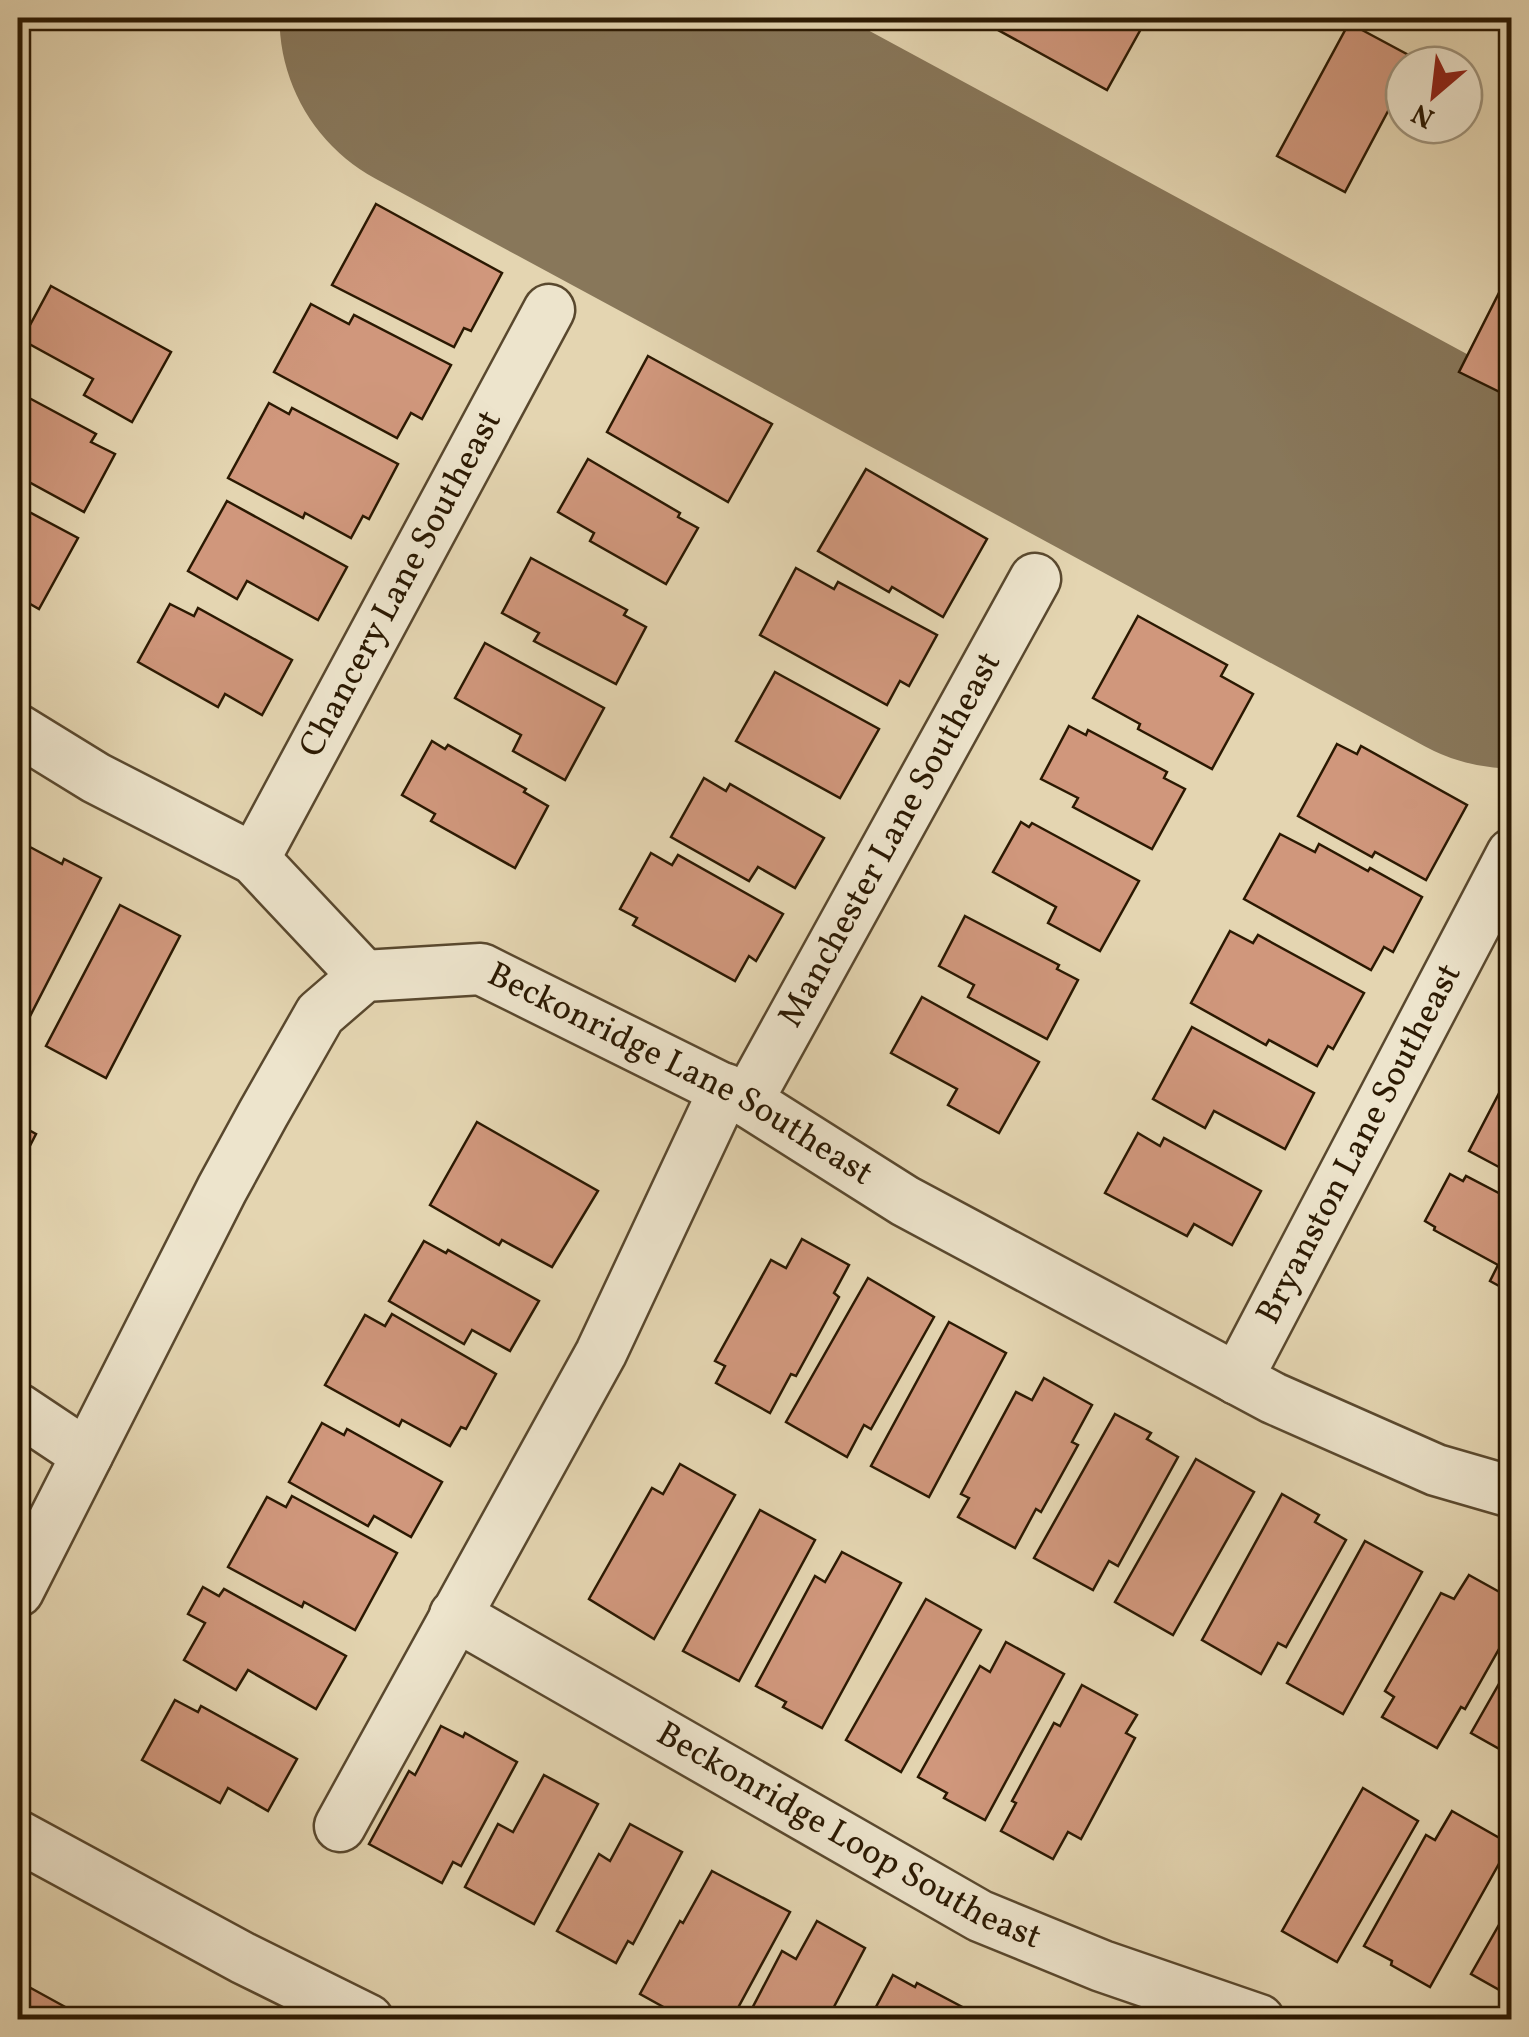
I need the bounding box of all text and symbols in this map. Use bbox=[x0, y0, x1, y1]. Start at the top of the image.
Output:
north arrow bbox=[1384, 45, 1484, 145]
text: N bbox=[1405, 93, 1442, 137]
street label: Chancery Lane Southeast bbox=[289, 402, 515, 766]
street label: Manchester Lane Southeast bbox=[768, 644, 1014, 1036]
street label: Beckonridge Lane Southeast bbox=[479, 952, 882, 1198]
street label: Bryanston Lane Southeast bbox=[1246, 956, 1474, 1333]
street label: Beckonridge Loop Southeast bbox=[647, 1711, 1048, 1962]

